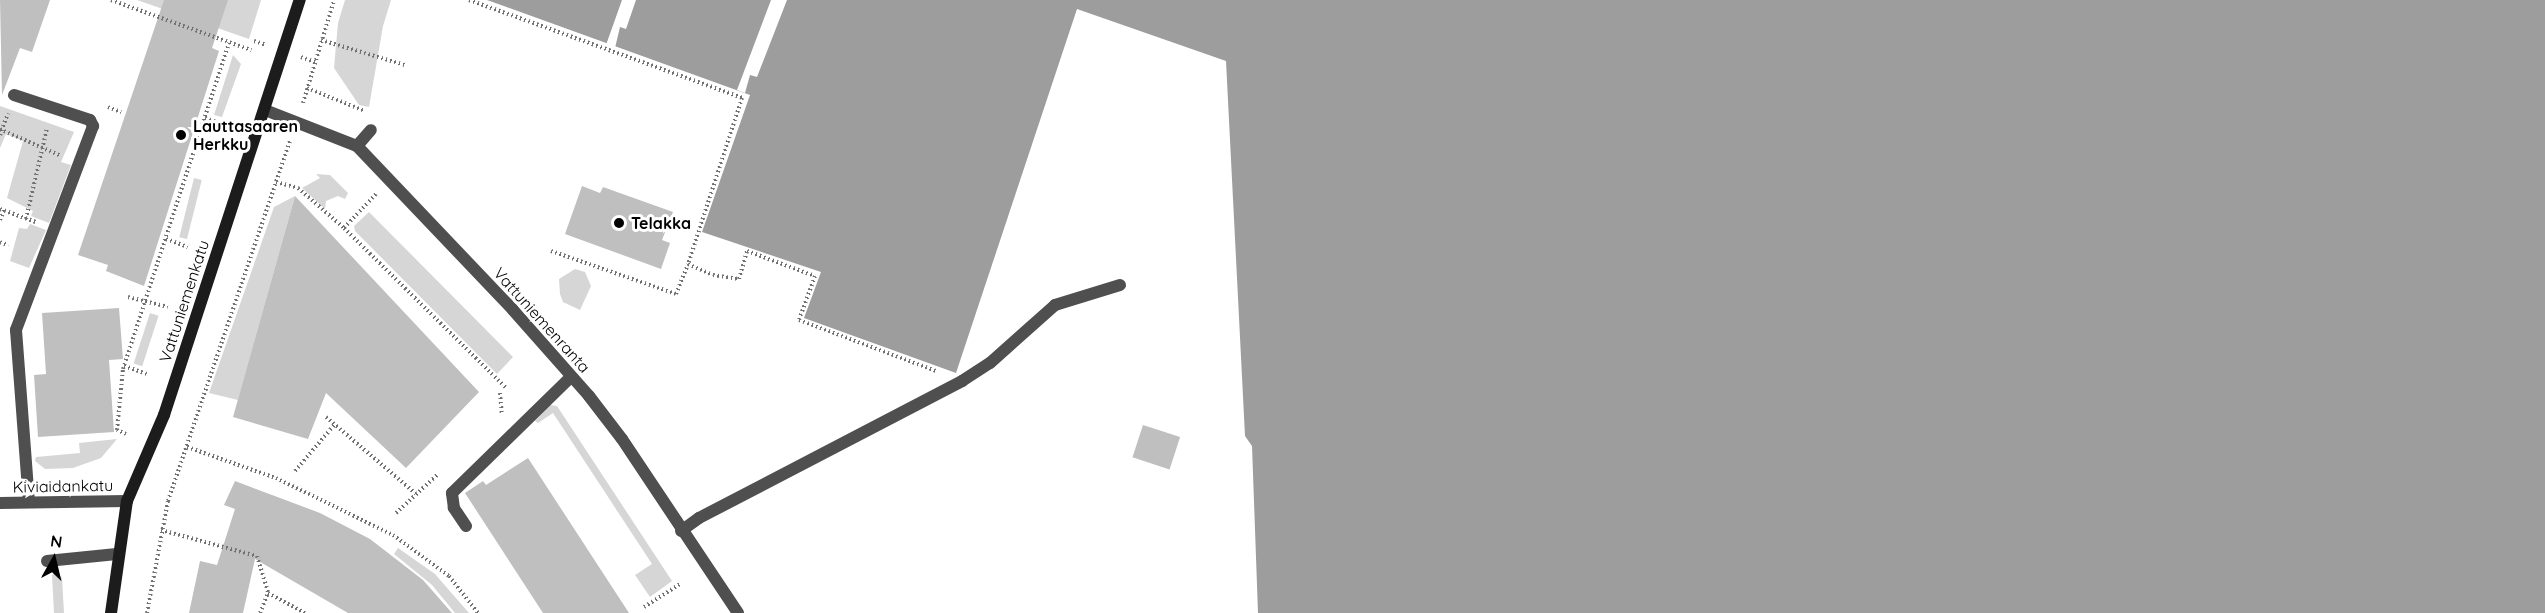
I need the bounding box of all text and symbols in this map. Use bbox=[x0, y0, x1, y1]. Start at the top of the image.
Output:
place label: Lauttasaaren Herkku bbox=[193, 116, 298, 154]
marker: Lauttasaaren Herkku bbox=[174, 128, 188, 142]
place label: Telakka bbox=[631, 213, 691, 233]
marker: Telakka bbox=[612, 216, 626, 230]
street label: Vattuniemenkatu bbox=[155, 237, 213, 365]
street label: Vattuniemenranta bbox=[490, 264, 594, 376]
street label: Kiviaidankatu bbox=[13, 476, 113, 496]
north arrow bbox=[24, 529, 84, 589]
text: N bbox=[49, 530, 64, 552]

